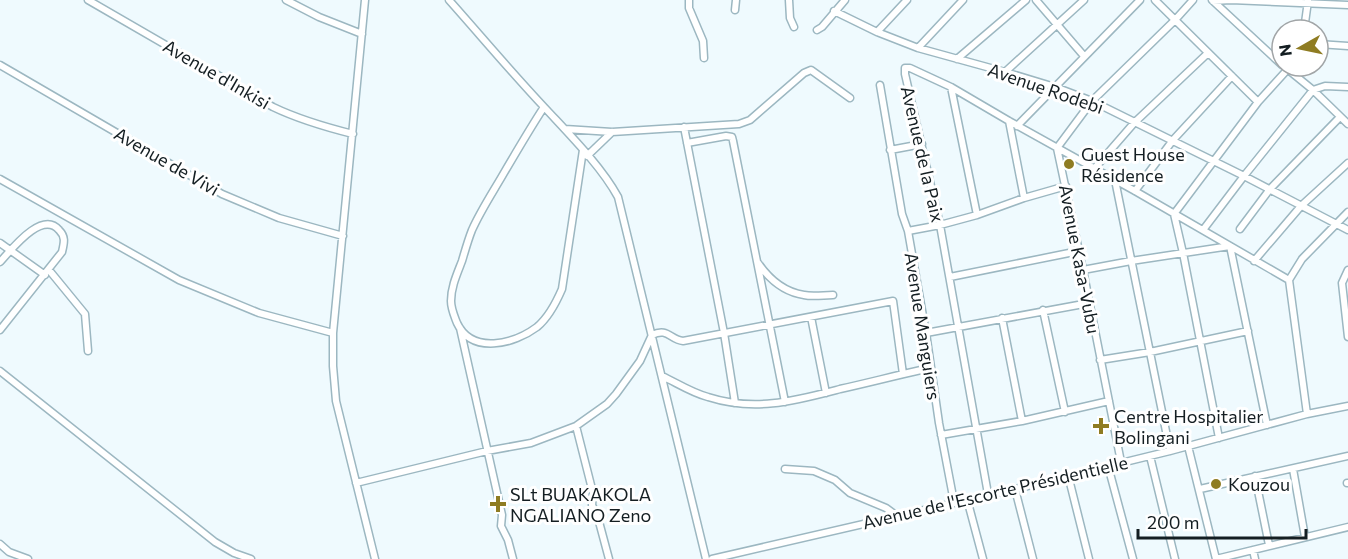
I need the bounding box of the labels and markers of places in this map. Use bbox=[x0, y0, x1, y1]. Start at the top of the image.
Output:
place label: Guest House Résidence bbox=[1081, 143, 1185, 186]
marker: Guest House Résidence bbox=[1062, 157, 1076, 171]
place label: Centre Hospitalier Bolingani bbox=[1114, 405, 1264, 448]
marker: Centre Hospitalier Bolingani bbox=[1092, 417, 1110, 435]
place label: Kouzou bbox=[1228, 473, 1290, 495]
marker: Kouzou bbox=[1209, 477, 1223, 491]
place label: SLt BUAKAKOLA NGALIANO Zeno bbox=[510, 483, 651, 526]
marker: SLt BUAKAKOLA NGALIANO Zeno bbox=[491, 497, 505, 511]

